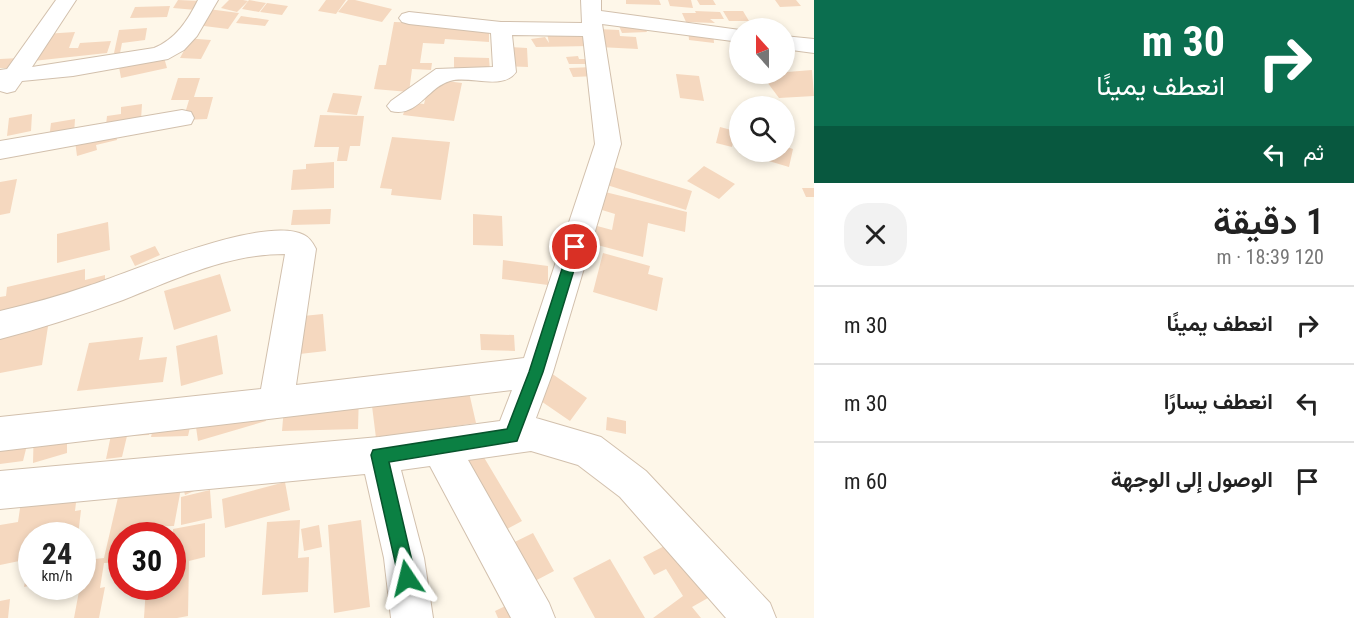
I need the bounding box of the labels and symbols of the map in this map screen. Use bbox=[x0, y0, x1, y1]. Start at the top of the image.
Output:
north arrow bbox=[729, 18, 795, 84]
pin bbox=[549, 221, 600, 272]
speed limit sign: 30 bbox=[108, 522, 186, 600]
position arrow bbox=[375, 546, 439, 610]

